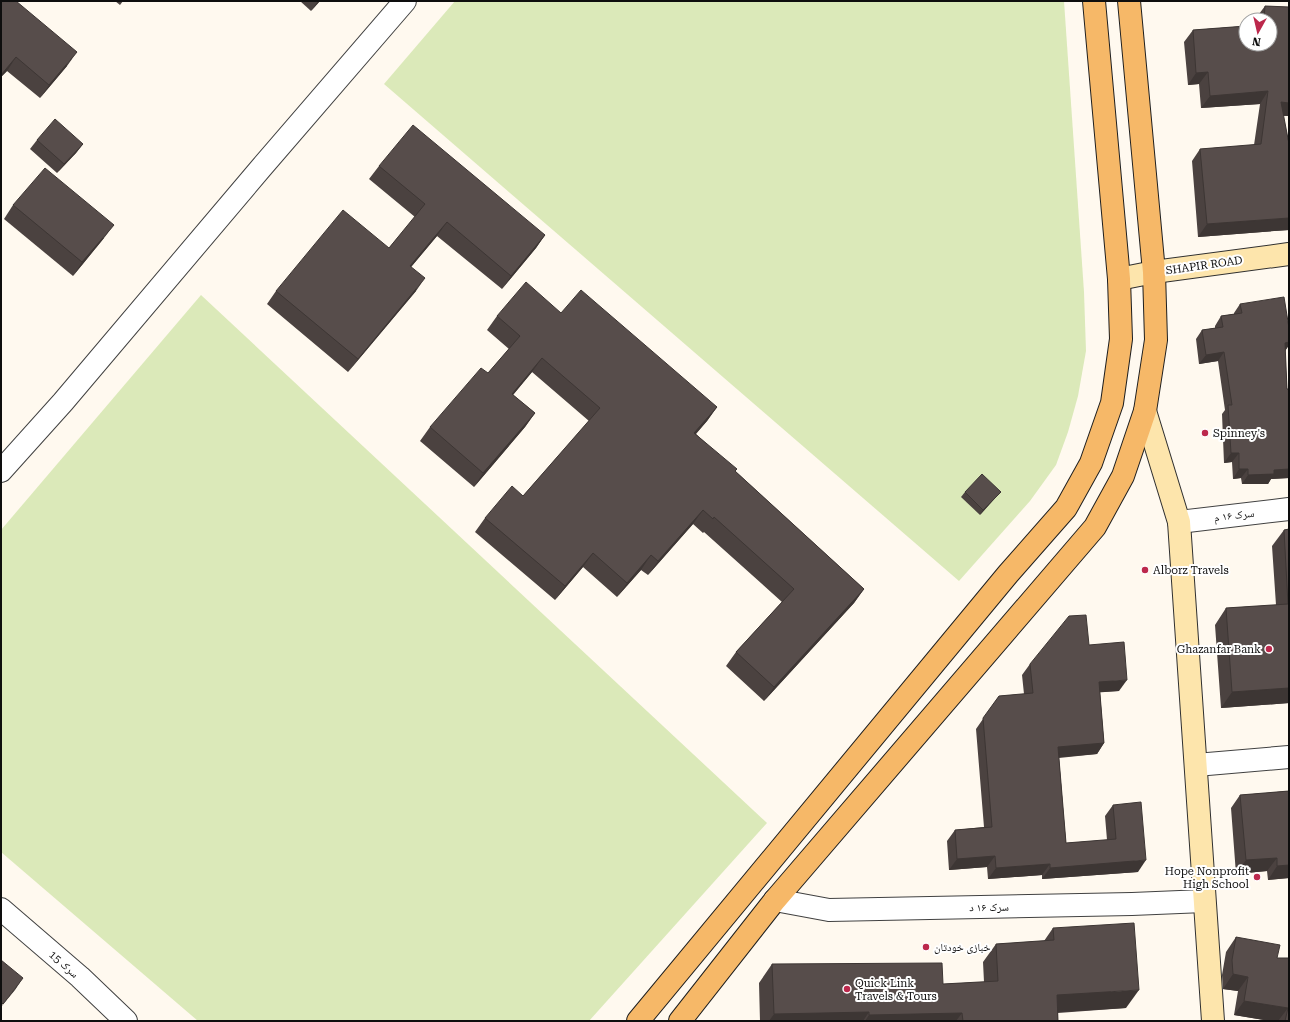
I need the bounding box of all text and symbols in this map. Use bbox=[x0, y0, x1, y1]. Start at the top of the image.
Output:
north arrow bbox=[1238, 12, 1278, 52]
text: N bbox=[1251, 34, 1262, 48]
street label: SHAPIR ROAD bbox=[1165, 254, 1243, 277]
place label: Spinney's bbox=[1213, 427, 1265, 440]
marker: Spinney's bbox=[1200, 428, 1210, 438]
street label: سرک ۱۶ م bbox=[1213, 507, 1255, 524]
place label: Alborz Travels bbox=[1153, 564, 1229, 577]
marker: Alborz Travels bbox=[1140, 565, 1150, 575]
place label: Ghazanfar Bank bbox=[1177, 643, 1261, 656]
marker: Ghazanfar Bank bbox=[1264, 644, 1274, 654]
place label: Hope Nonprofit High School bbox=[1165, 865, 1250, 891]
marker: Hope Nonprofit High School bbox=[1252, 872, 1262, 882]
street label: سرک ۱۶ د bbox=[969, 901, 1009, 914]
place label: خبازی خودتان bbox=[934, 941, 991, 954]
marker: خبازی خودتان bbox=[921, 942, 931, 952]
street label: سرک 15 bbox=[46, 948, 81, 981]
place label: Quick Link Travels & Tours bbox=[855, 977, 937, 1003]
marker: Quick Link Travels & Tours bbox=[842, 984, 852, 994]

